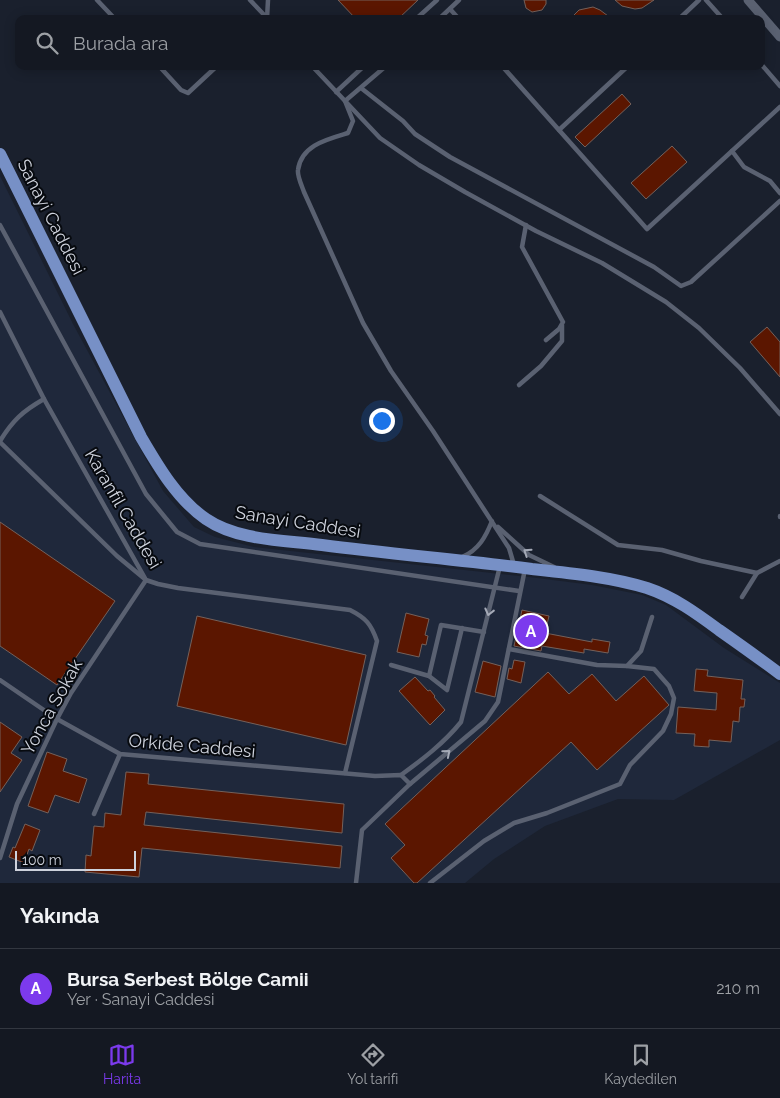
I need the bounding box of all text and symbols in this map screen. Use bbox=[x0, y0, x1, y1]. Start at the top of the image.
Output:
search box bbox=[15, 15, 765, 70]
icon: search bbox=[33, 29, 61, 57]
text: Burada ara bbox=[73, 32, 168, 54]
street label: Sanayi Caddesi bbox=[13, 156, 90, 278]
your location bbox=[369, 408, 395, 434]
street label: Karanfil Caddesi bbox=[81, 445, 166, 572]
street label: Sanayi Caddesi bbox=[234, 501, 362, 542]
one-way arrow bbox=[523, 549, 532, 559]
one-way arrow bbox=[484, 607, 495, 616]
pin: A bbox=[515, 612, 547, 650]
street label: Yonca Sokak bbox=[17, 655, 87, 758]
street label: Orkide Caddesi bbox=[128, 729, 256, 762]
one-way arrow bbox=[441, 750, 450, 758]
scale bar bbox=[15, 848, 136, 871]
text: 100 m bbox=[22, 852, 62, 868]
text: Yakında bbox=[20, 903, 99, 928]
text: Bursa Serbest Bölge Camii bbox=[67, 968, 309, 990]
text: A bbox=[31, 979, 41, 998]
text: 210 m bbox=[716, 979, 760, 998]
text: Yer · Sanayi Caddesi bbox=[67, 990, 214, 1009]
tab: Harita bbox=[103, 1041, 141, 1087]
tab: Yol tarifi bbox=[347, 1041, 398, 1087]
tab: Kaydedilen bbox=[604, 1041, 677, 1087]

